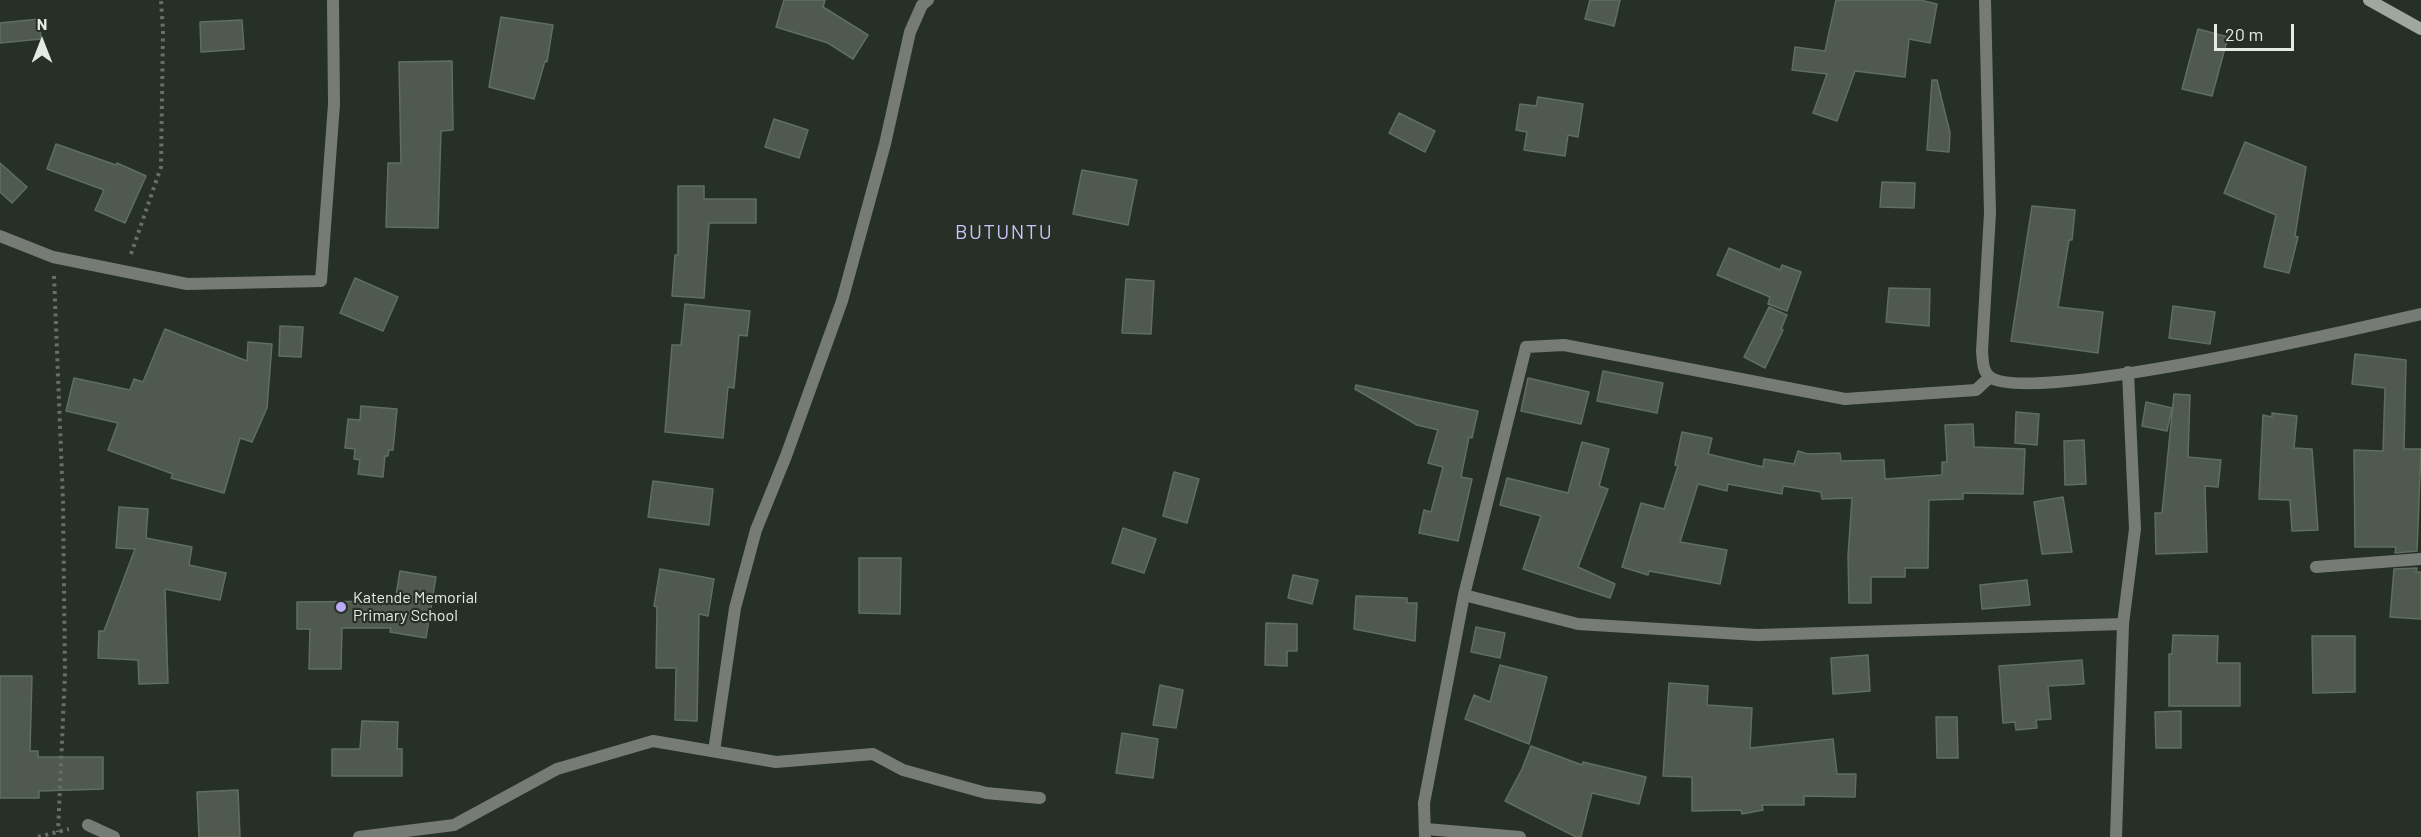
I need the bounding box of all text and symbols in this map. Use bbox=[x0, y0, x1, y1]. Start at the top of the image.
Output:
north arrow bbox=[12, 12, 72, 72]
scale bar bbox=[2217, 12, 2296, 50]
text: N bbox=[37, 14, 47, 33]
text: 20 m bbox=[2225, 23, 2263, 45]
district label: BUTUNTU bbox=[955, 220, 1053, 244]
place label: Katende Memorial Primary School bbox=[353, 588, 478, 626]
marker: Katende Memorial Primary School bbox=[334, 600, 348, 614]

